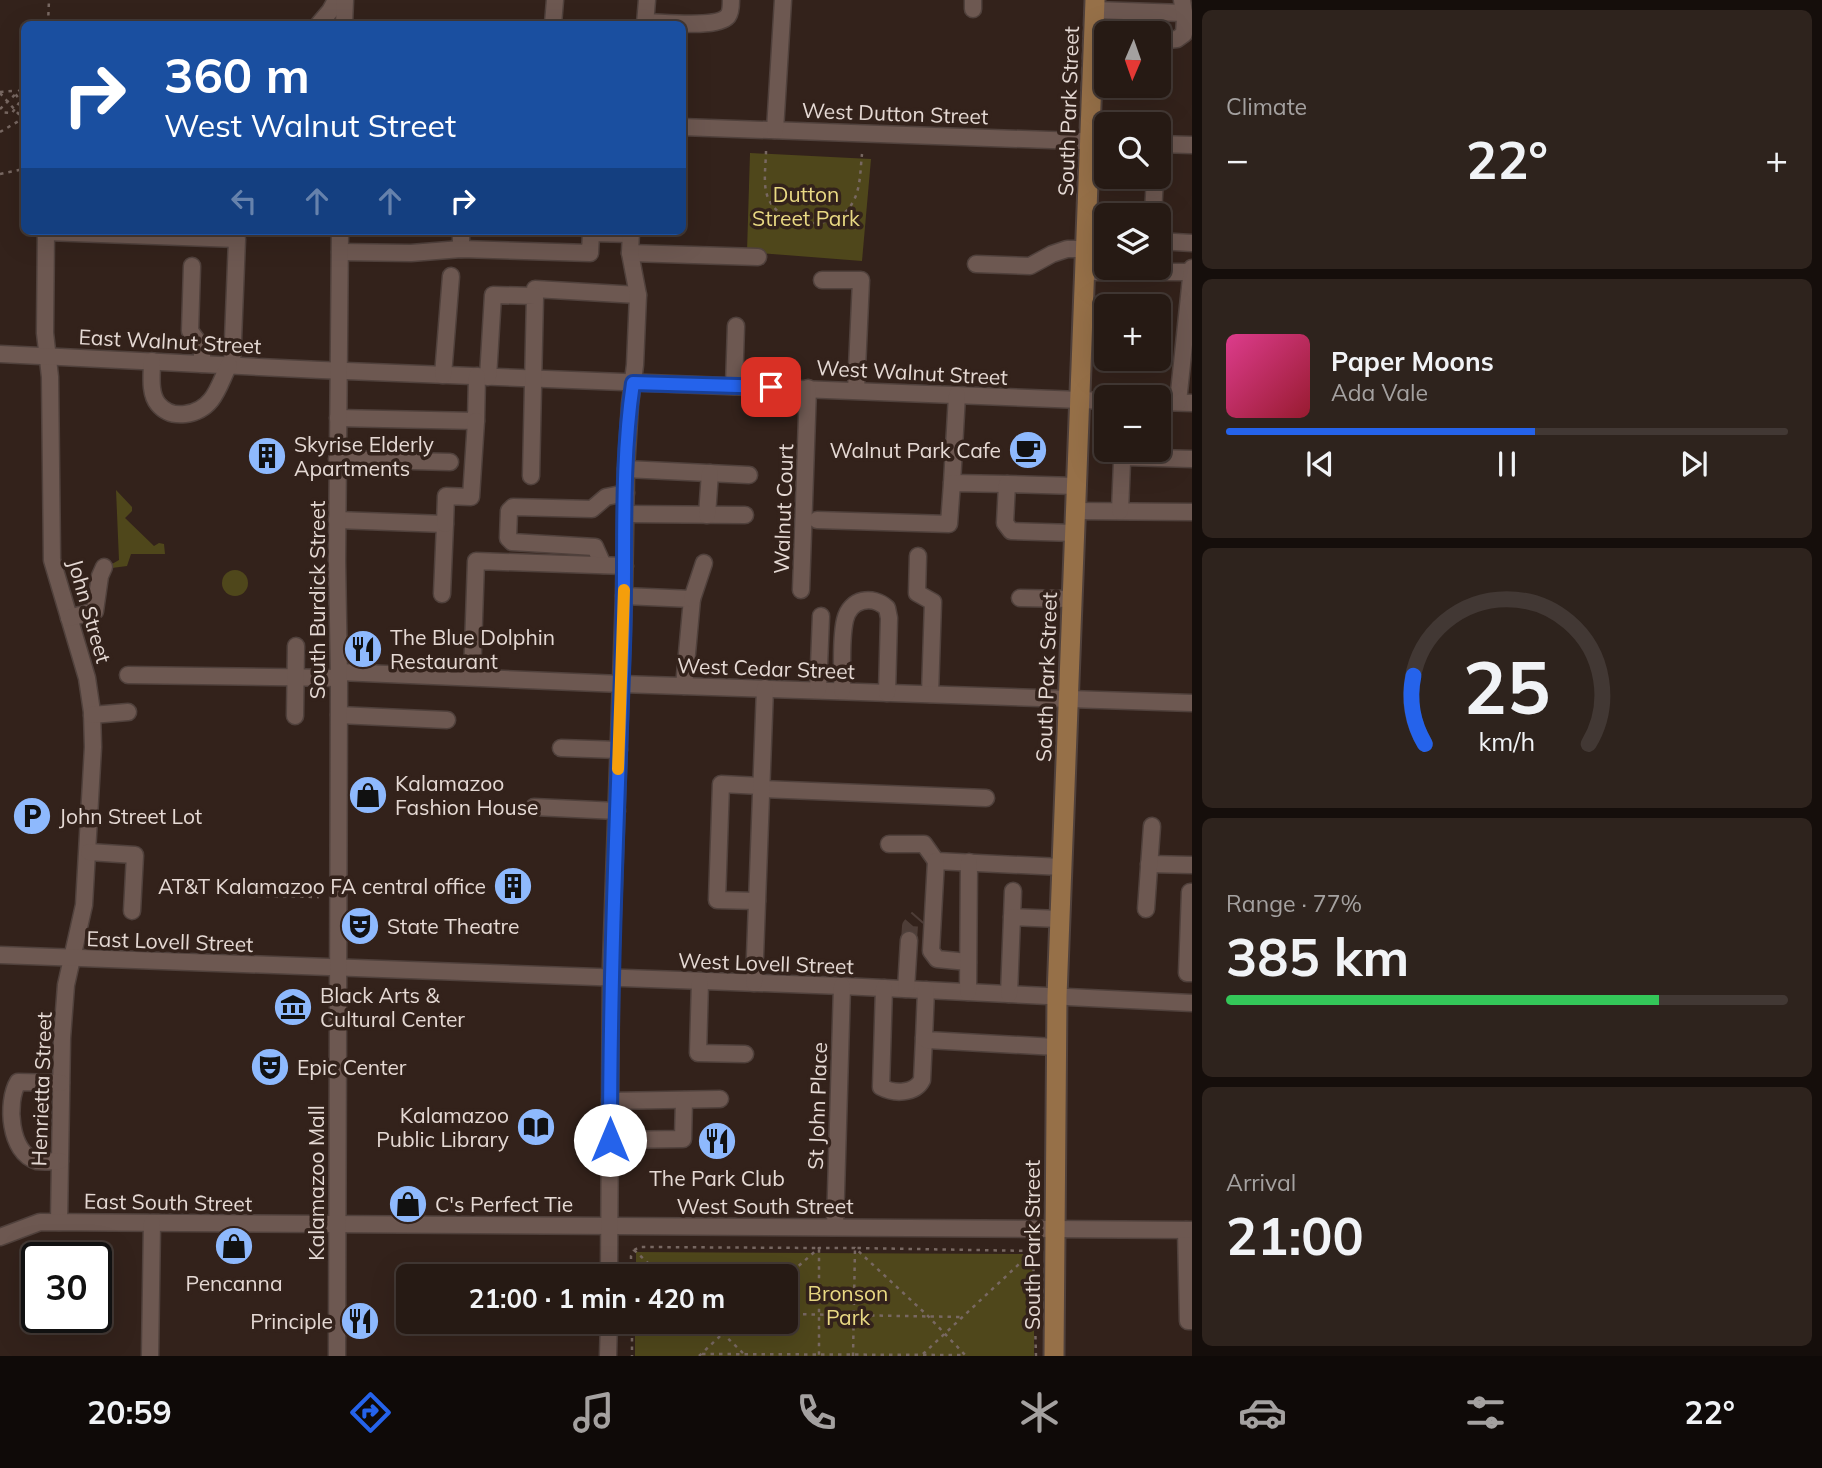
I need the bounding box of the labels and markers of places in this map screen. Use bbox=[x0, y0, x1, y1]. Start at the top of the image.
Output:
pin bbox=[741, 357, 801, 417]
cafe icon: Walnut Park Cafe bbox=[1007, 429, 1049, 471]
place label: Skyrise Elderly Apartments bbox=[294, 431, 434, 481]
building icon: Skyrise Elderly Apartments bbox=[246, 435, 288, 477]
place label: Walnut Park Cafe bbox=[829, 437, 1001, 463]
place label: The Blue Dolphin Restaurant bbox=[390, 624, 555, 674]
restaurant icon: The Blue Dolphin Restaurant bbox=[342, 628, 384, 670]
place label: Kalamazoo Fashion House bbox=[395, 770, 539, 820]
shop icon: Kalamazoo Fashion House bbox=[347, 774, 389, 816]
parking icon: John Street Lot bbox=[11, 795, 53, 837]
place label: John Street Lot bbox=[59, 803, 202, 829]
building icon: AT&T Kalamazoo FA central office bbox=[492, 865, 534, 907]
place label: AT&T Kalamazoo FA central office bbox=[158, 873, 486, 899]
theatre icon: State Theatre bbox=[339, 905, 381, 947]
place label: State Theatre bbox=[387, 913, 519, 939]
place label: Black Arts & Cultural Center bbox=[320, 982, 465, 1032]
museum icon: Black Arts & Cultural Center bbox=[272, 986, 314, 1028]
theatre icon: Epic Center bbox=[249, 1046, 291, 1088]
place label: Epic Center bbox=[297, 1054, 407, 1080]
place label: Kalamazoo Public Library bbox=[376, 1102, 509, 1152]
library icon: Kalamazoo Public Library bbox=[515, 1106, 557, 1148]
restaurant icon: The Park Club bbox=[696, 1120, 738, 1162]
place label: The Park Club bbox=[649, 1165, 785, 1191]
shop icon: C's Perfect Tie bbox=[387, 1183, 429, 1225]
place label: C's Perfect Tie bbox=[435, 1191, 573, 1217]
shop icon: Pencanna bbox=[213, 1225, 255, 1267]
place label: Pencanna bbox=[185, 1270, 283, 1296]
restaurant icon: Principle bbox=[339, 1300, 381, 1342]
place label: Principle bbox=[250, 1308, 333, 1334]

